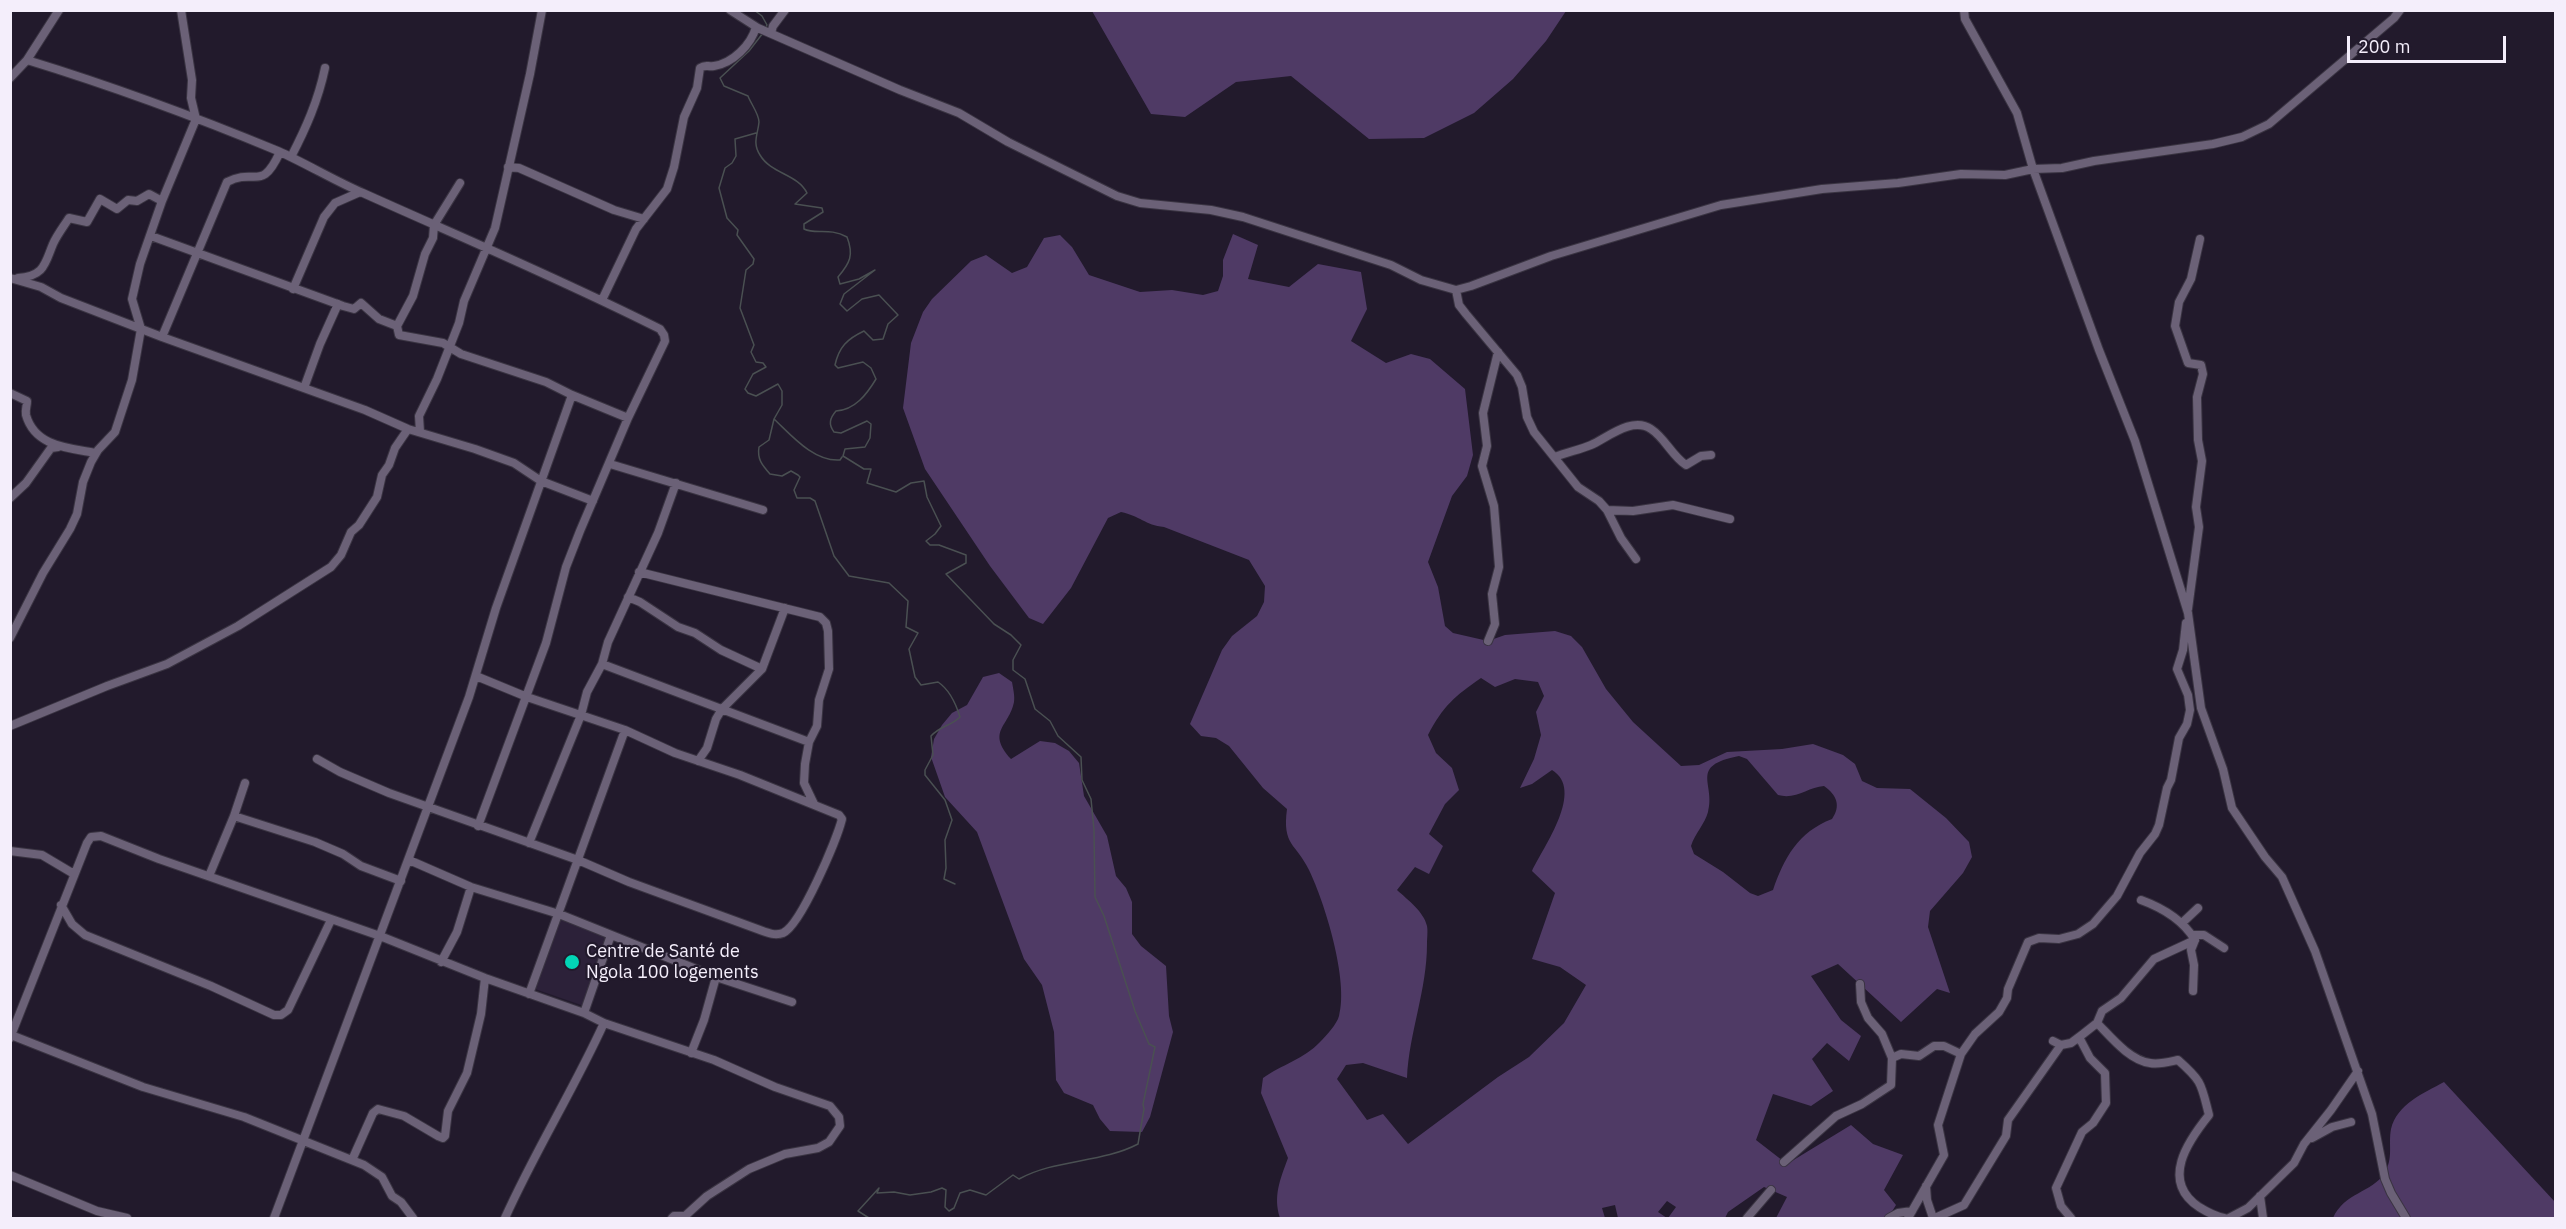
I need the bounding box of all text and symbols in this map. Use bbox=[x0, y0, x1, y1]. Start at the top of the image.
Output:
scale bar bbox=[2350, 24, 2509, 62]
text: 200 m bbox=[2358, 35, 2410, 58]
place label: Centre de Santé de Ngola 100 logements bbox=[586, 941, 759, 984]
marker: Centre de Santé de Ngola 100 logements bbox=[563, 953, 581, 971]

